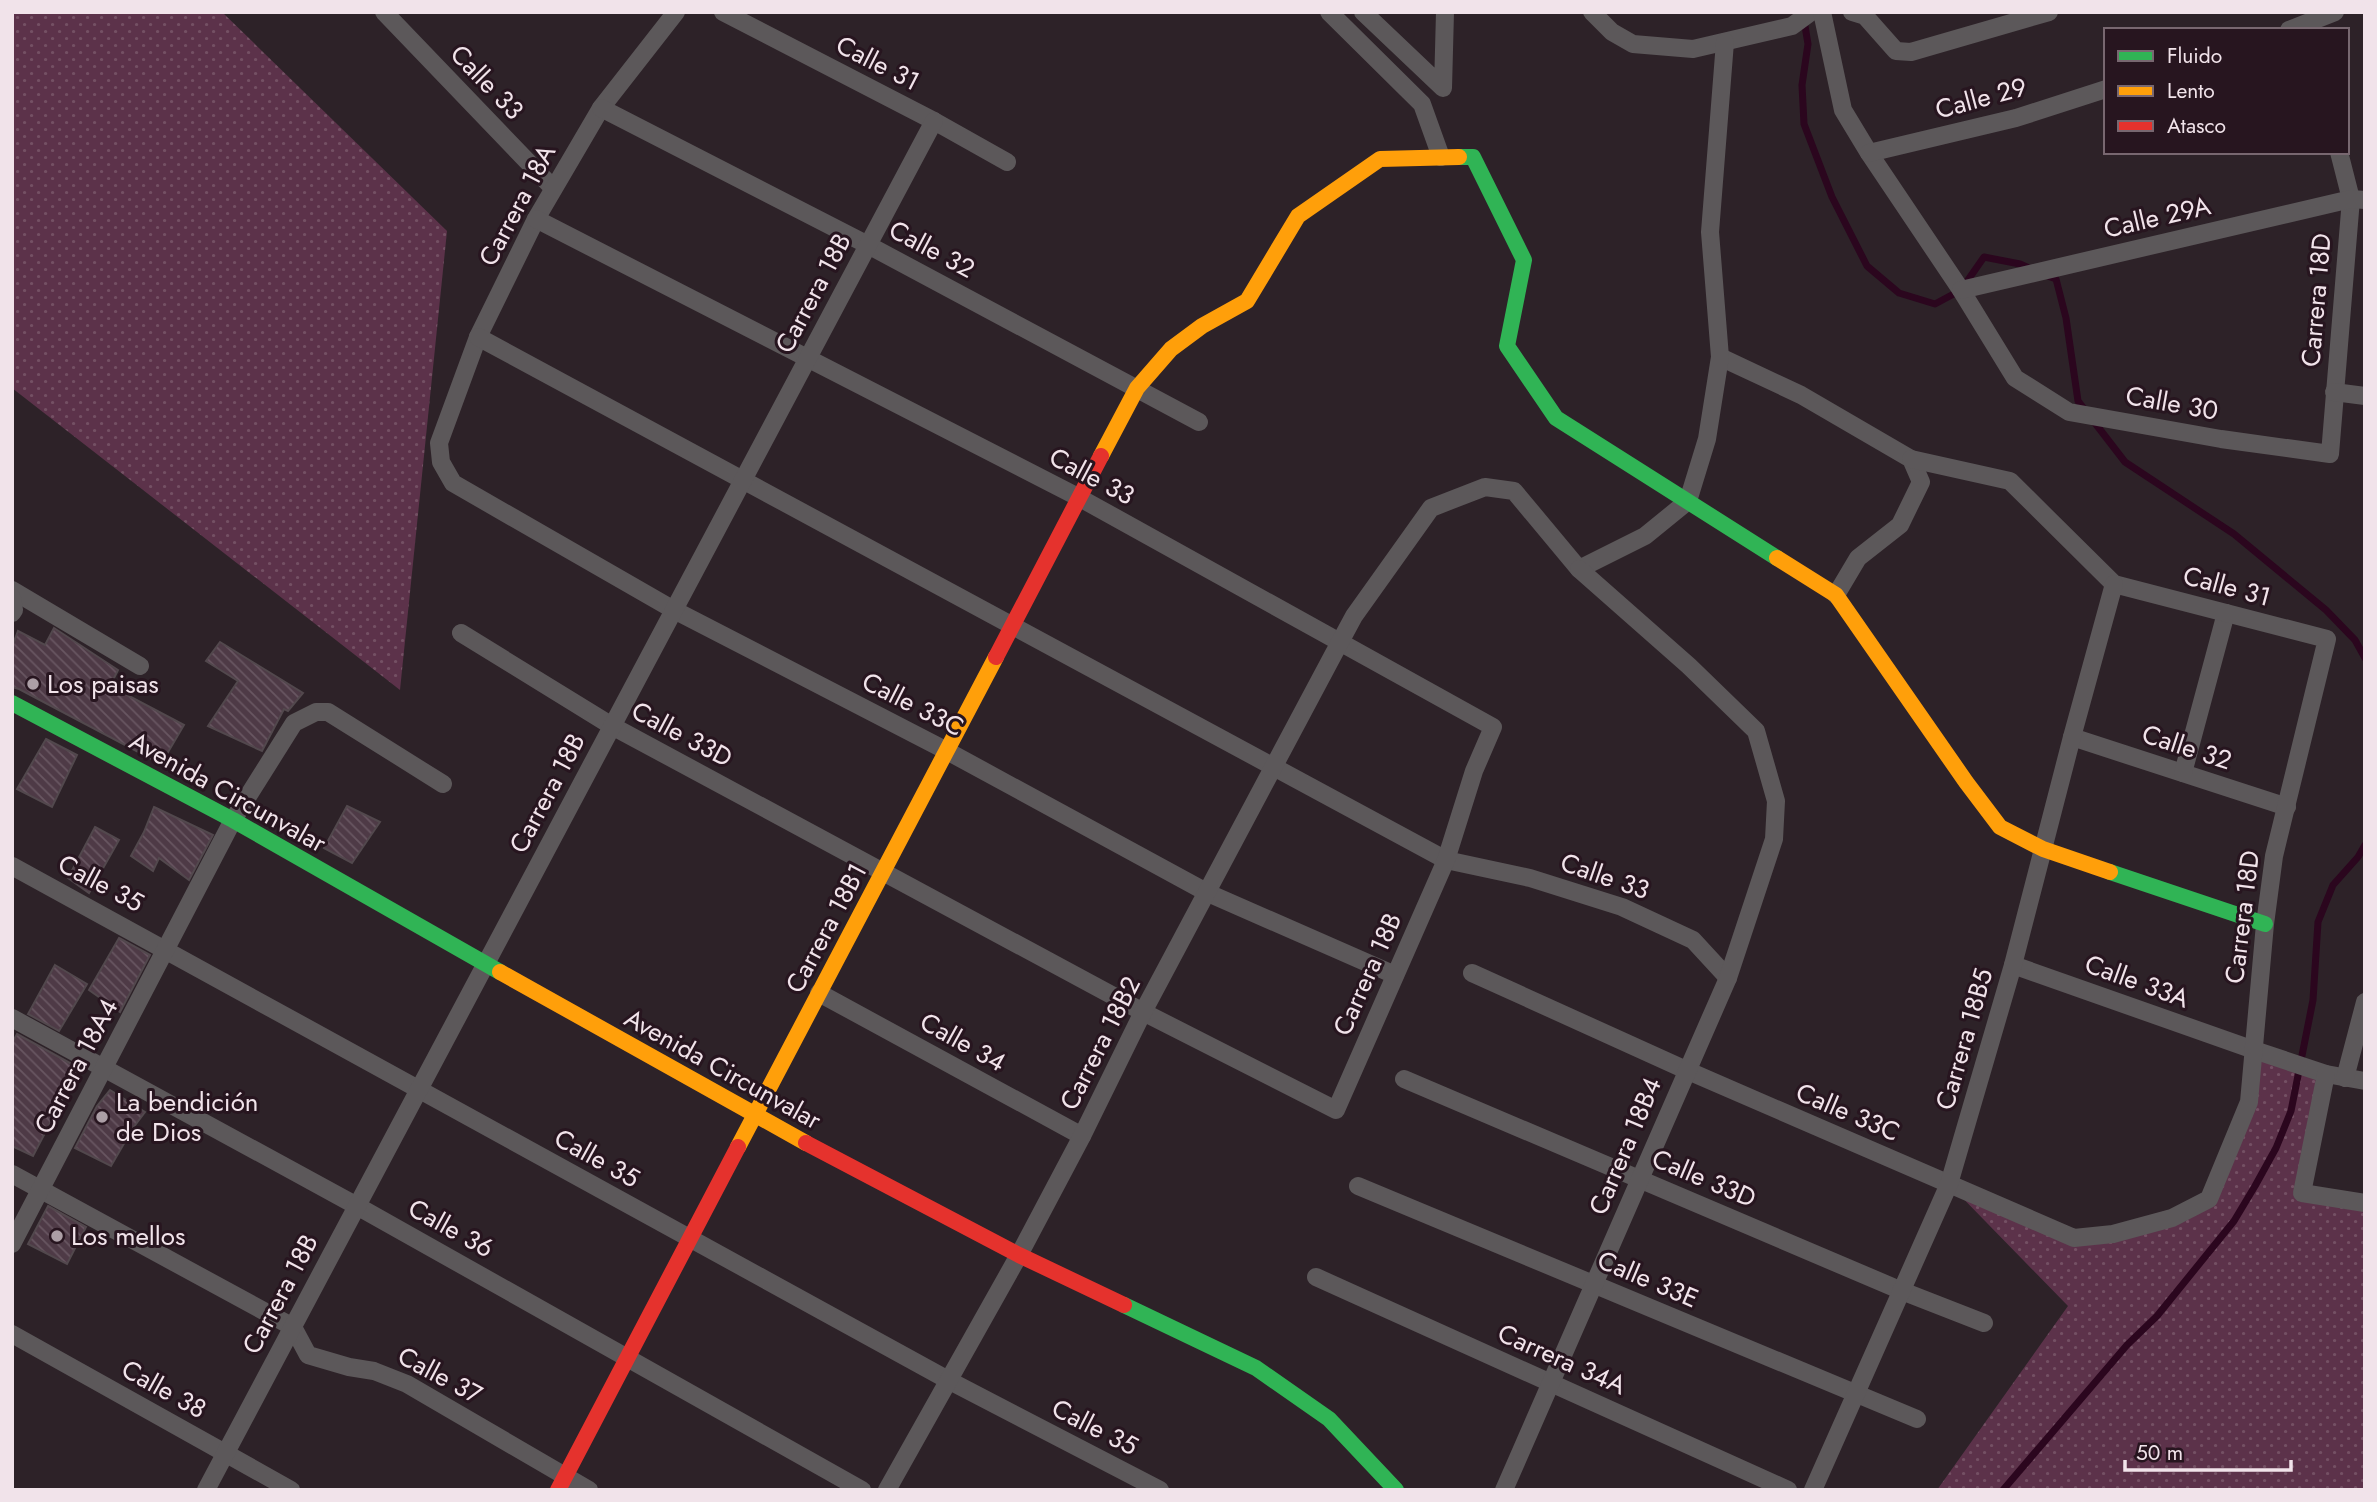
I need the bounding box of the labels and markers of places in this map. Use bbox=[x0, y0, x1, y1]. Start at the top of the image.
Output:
place label: Los paisas bbox=[47, 665, 159, 703]
marker: Los paisas bbox=[25, 676, 41, 692]
place label: La bendición de Dios bbox=[116, 1083, 258, 1151]
marker: La bendición de Dios bbox=[94, 1109, 110, 1125]
place label: Los mellos bbox=[71, 1217, 185, 1255]
marker: Los mellos bbox=[49, 1228, 65, 1244]

